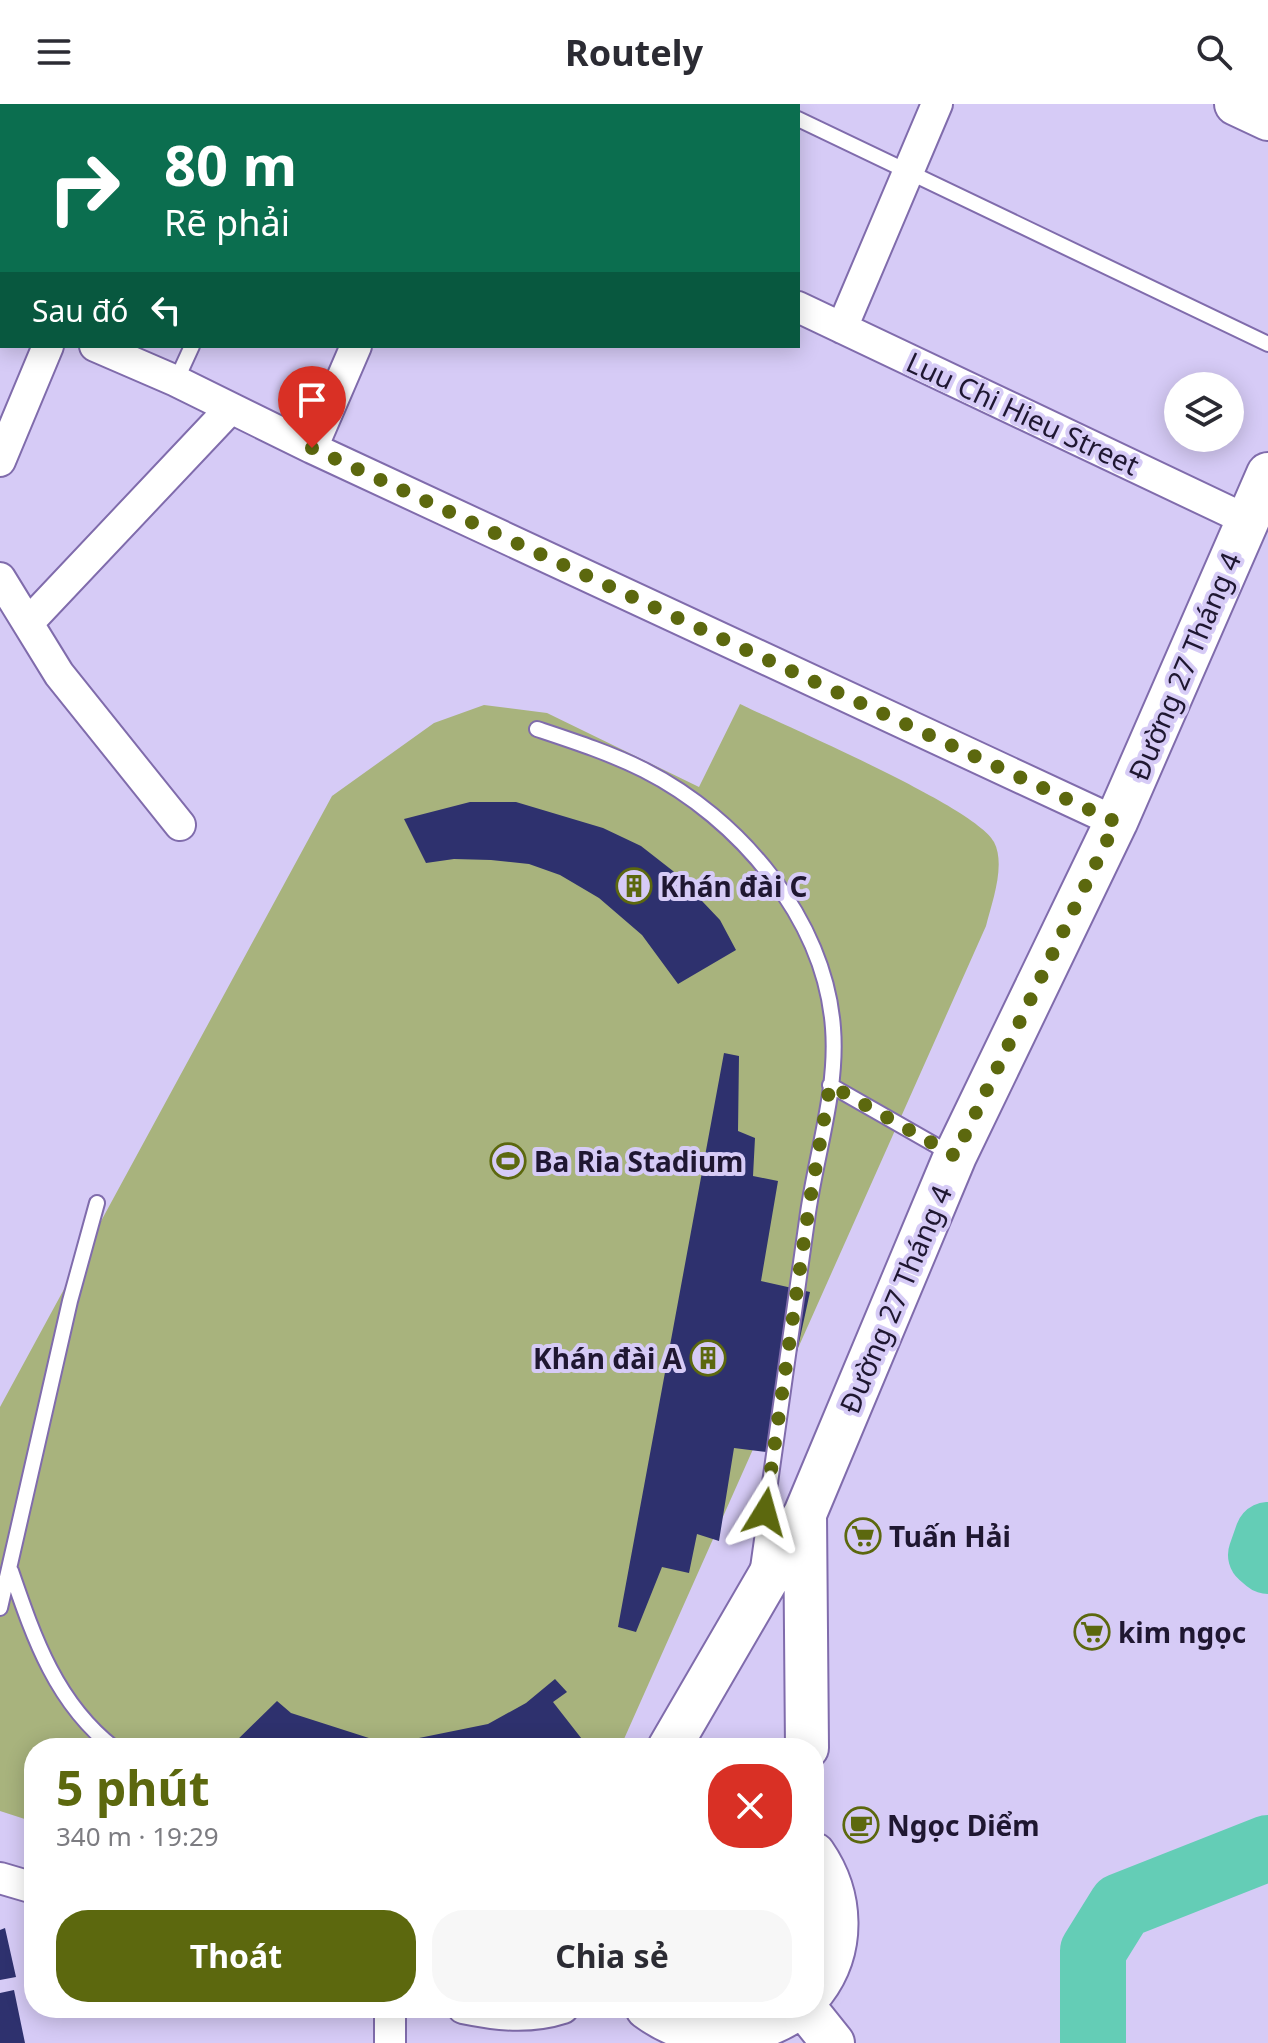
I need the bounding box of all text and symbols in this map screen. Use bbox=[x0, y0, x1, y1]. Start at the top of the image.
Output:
text: Routely bbox=[565, 28, 703, 77]
icon: menu bbox=[32, 30, 76, 74]
icon: search bbox=[1192, 30, 1236, 74]
text: 80 m bbox=[164, 126, 297, 202]
icon: right bbox=[32, 136, 136, 240]
text: Rẽ phải bbox=[164, 198, 290, 247]
icon: left bbox=[144, 288, 188, 332]
text: Sau đó bbox=[32, 290, 128, 331]
street label: Luu Chi Hieu Street bbox=[901, 342, 1145, 484]
pin bbox=[278, 366, 346, 448]
map controls bbox=[1164, 372, 1244, 452]
button: layers bbox=[1164, 372, 1244, 452]
icon: arrive bbox=[290, 378, 334, 422]
street label: Đường 27 Tháng 4 bbox=[1119, 546, 1249, 786]
building icon: Khán đài C bbox=[615, 867, 653, 905]
place label: Khán đài C bbox=[660, 867, 808, 905]
sports icon: Ba Ria Stadium bbox=[489, 1142, 527, 1180]
place label: Ba Ria Stadium bbox=[534, 1142, 743, 1180]
street label: Đường 27 Tháng 4 bbox=[830, 1179, 960, 1419]
place label: Khán đài A bbox=[533, 1339, 683, 1377]
building icon: Khán đài A bbox=[689, 1339, 727, 1377]
position arrow bbox=[723, 1470, 807, 1554]
supermarket icon: Tuấn Hải bbox=[844, 1517, 882, 1555]
place label: Tuấn Hải bbox=[889, 1517, 1011, 1555]
supermarket icon: kim ngọc bbox=[1073, 1613, 1111, 1651]
place label: kim ngọc bbox=[1118, 1613, 1246, 1651]
text: 5 phút bbox=[56, 1755, 210, 1820]
button: close bbox=[708, 1764, 792, 1848]
cafe icon: Ngọc Diểm bbox=[842, 1806, 880, 1844]
place label: Ngọc Diểm bbox=[887, 1806, 1040, 1844]
text: 340 m · 19:29 bbox=[56, 1818, 219, 1854]
button: Thoát bbox=[56, 1910, 416, 2002]
button: Chia sẻ bbox=[432, 1910, 792, 2002]

